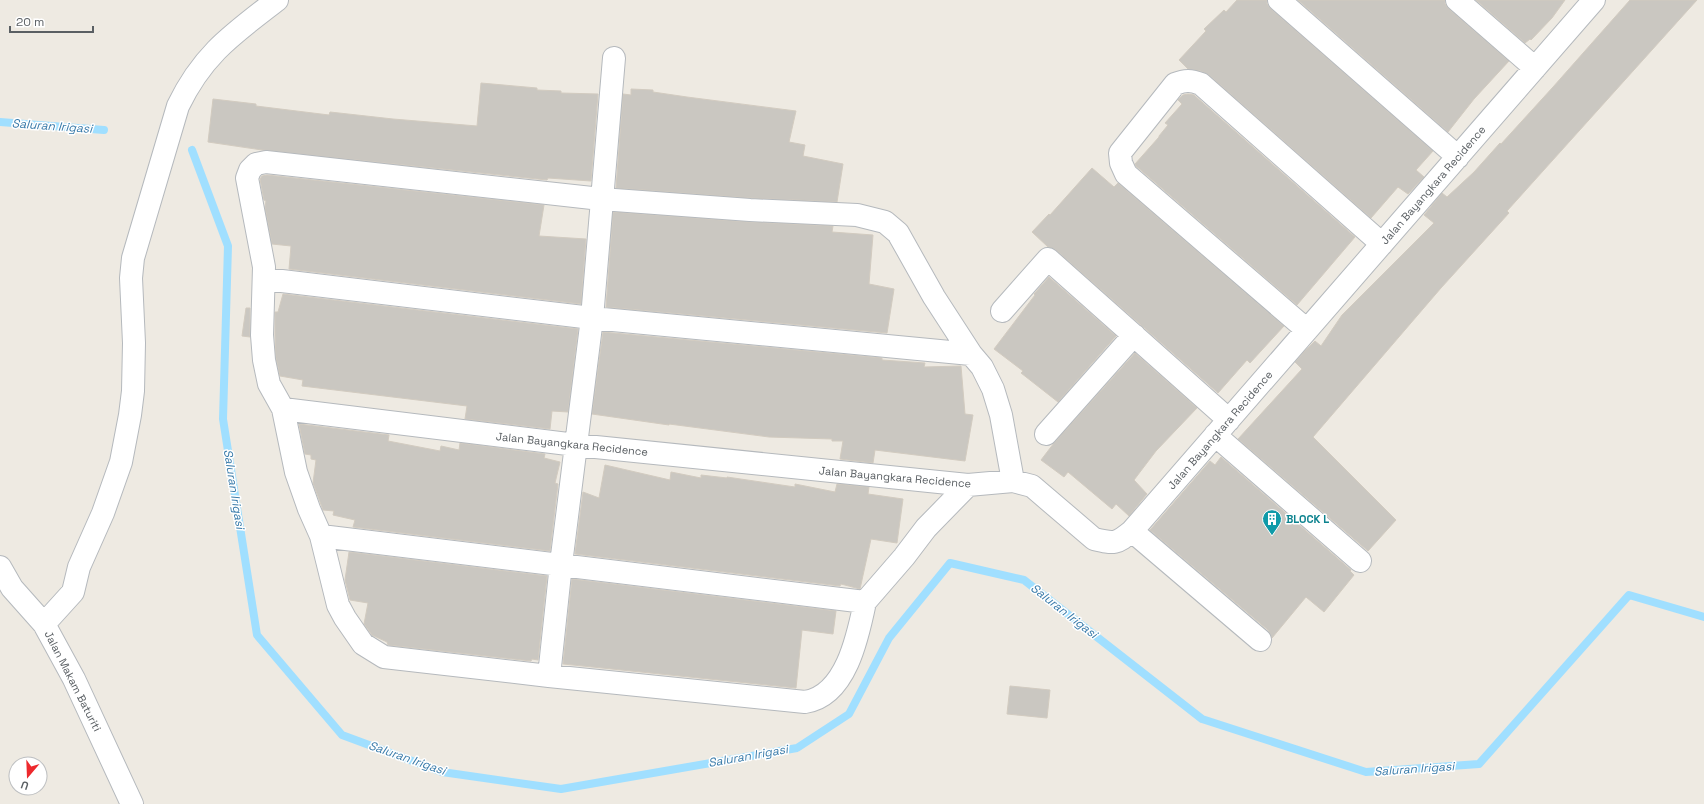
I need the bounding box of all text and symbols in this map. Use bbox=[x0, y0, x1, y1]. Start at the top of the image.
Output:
scale bar bbox=[10, 8, 93, 34]
text: 20 m bbox=[16, 14, 44, 30]
water label: Saluran Irigasi bbox=[11, 115, 95, 137]
street label: Jalan Bayangkara Recidence bbox=[1378, 123, 1488, 247]
street label: Jalan Bayangkara Recidence bbox=[1165, 368, 1275, 492]
street label: Jalan Bayangkara Recidence bbox=[495, 429, 649, 459]
water label: Saluran Irigasi bbox=[220, 448, 249, 532]
street label: Jalan Bayangkara Recidence bbox=[818, 463, 972, 491]
building icon: BLOCK L bbox=[1261, 508, 1283, 536]
place label: BLOCK L bbox=[1286, 512, 1329, 526]
water label: Saluran Irigasi bbox=[1027, 580, 1102, 643]
street label: Jalan Makam Baturiti bbox=[42, 628, 105, 734]
water label: Saluran Irigasi bbox=[366, 737, 450, 779]
water label: Saluran Irigasi bbox=[707, 741, 791, 771]
north arrow bbox=[8, 756, 48, 796]
water label: Saluran Irigasi bbox=[1373, 758, 1457, 780]
text: U bbox=[19, 778, 31, 793]

